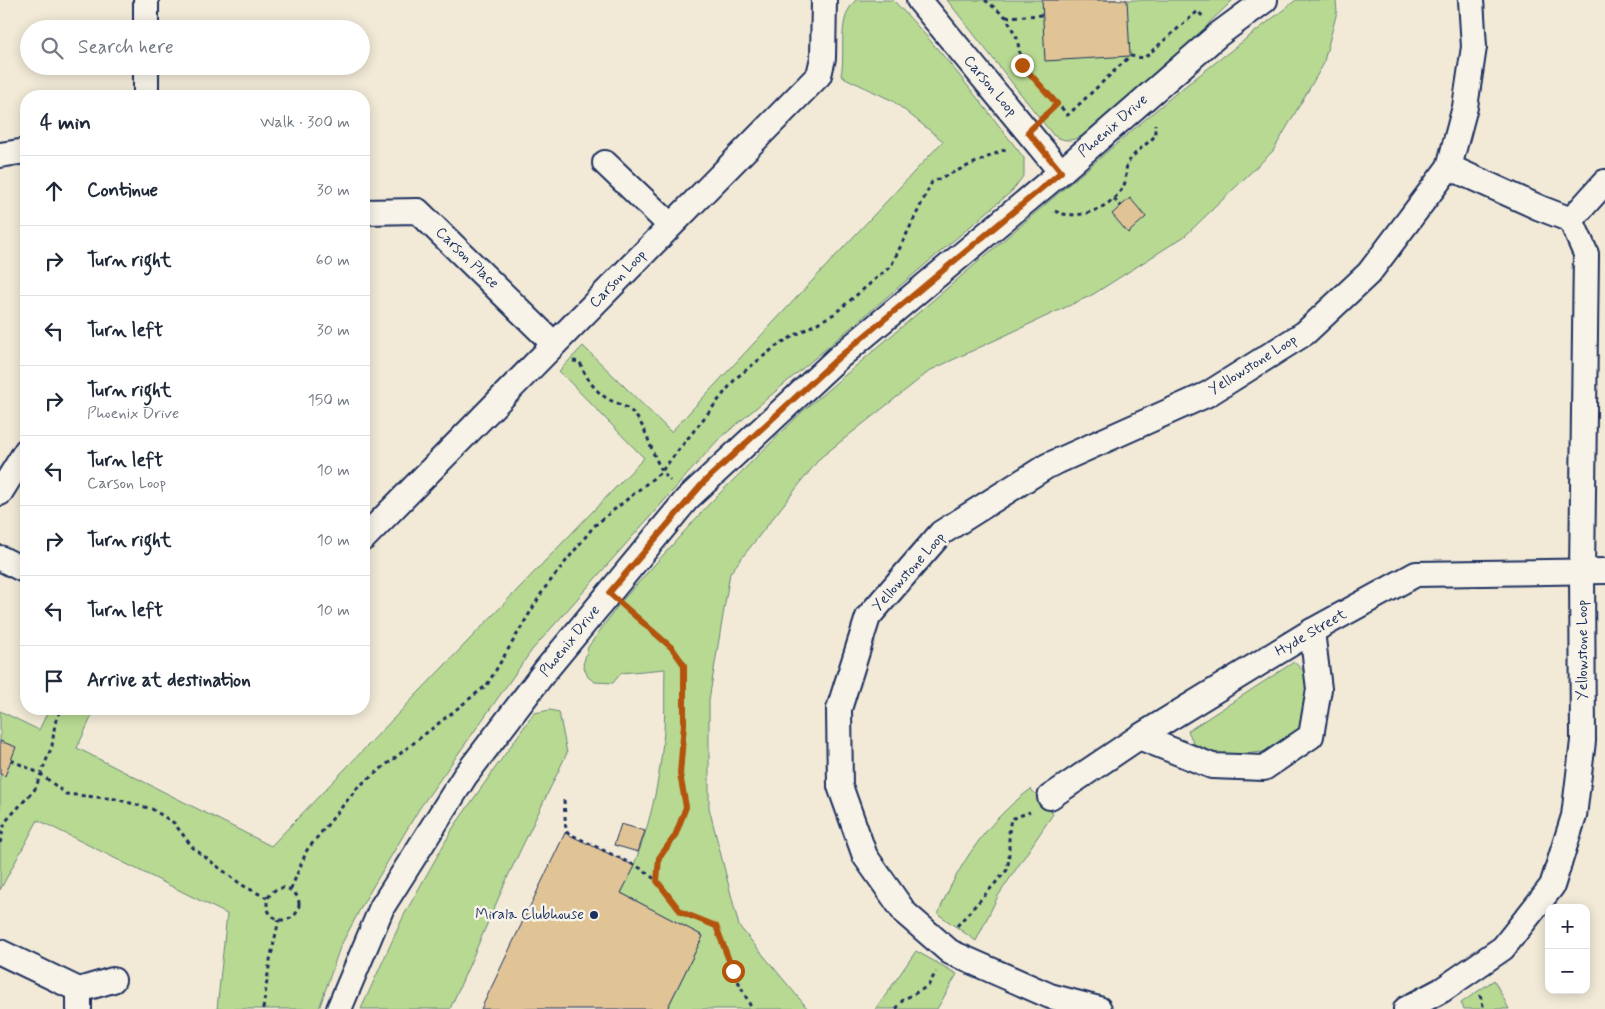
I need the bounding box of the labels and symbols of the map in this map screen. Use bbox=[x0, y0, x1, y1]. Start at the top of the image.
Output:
street label: Carson Loop bbox=[959, 51, 1022, 121]
route end bbox=[1011, 54, 1034, 77]
street label: Phoenix Drive bbox=[1074, 90, 1152, 162]
street label: Carson Place bbox=[431, 223, 503, 294]
street label: Carson Loop bbox=[585, 245, 651, 313]
street label: Yellowstone Loop bbox=[1205, 330, 1301, 400]
street label: Yellowstone Loop bbox=[868, 528, 950, 616]
street label: Yellowstone Loop bbox=[1573, 600, 1593, 700]
street label: Phoenix Drive bbox=[535, 601, 605, 681]
street label: Hyde Street bbox=[1272, 604, 1351, 662]
place label: Mirala Clubhouse bbox=[475, 905, 584, 925]
marker: Mirala Clubhouse bbox=[588, 909, 600, 921]
route start bbox=[722, 960, 745, 983]

